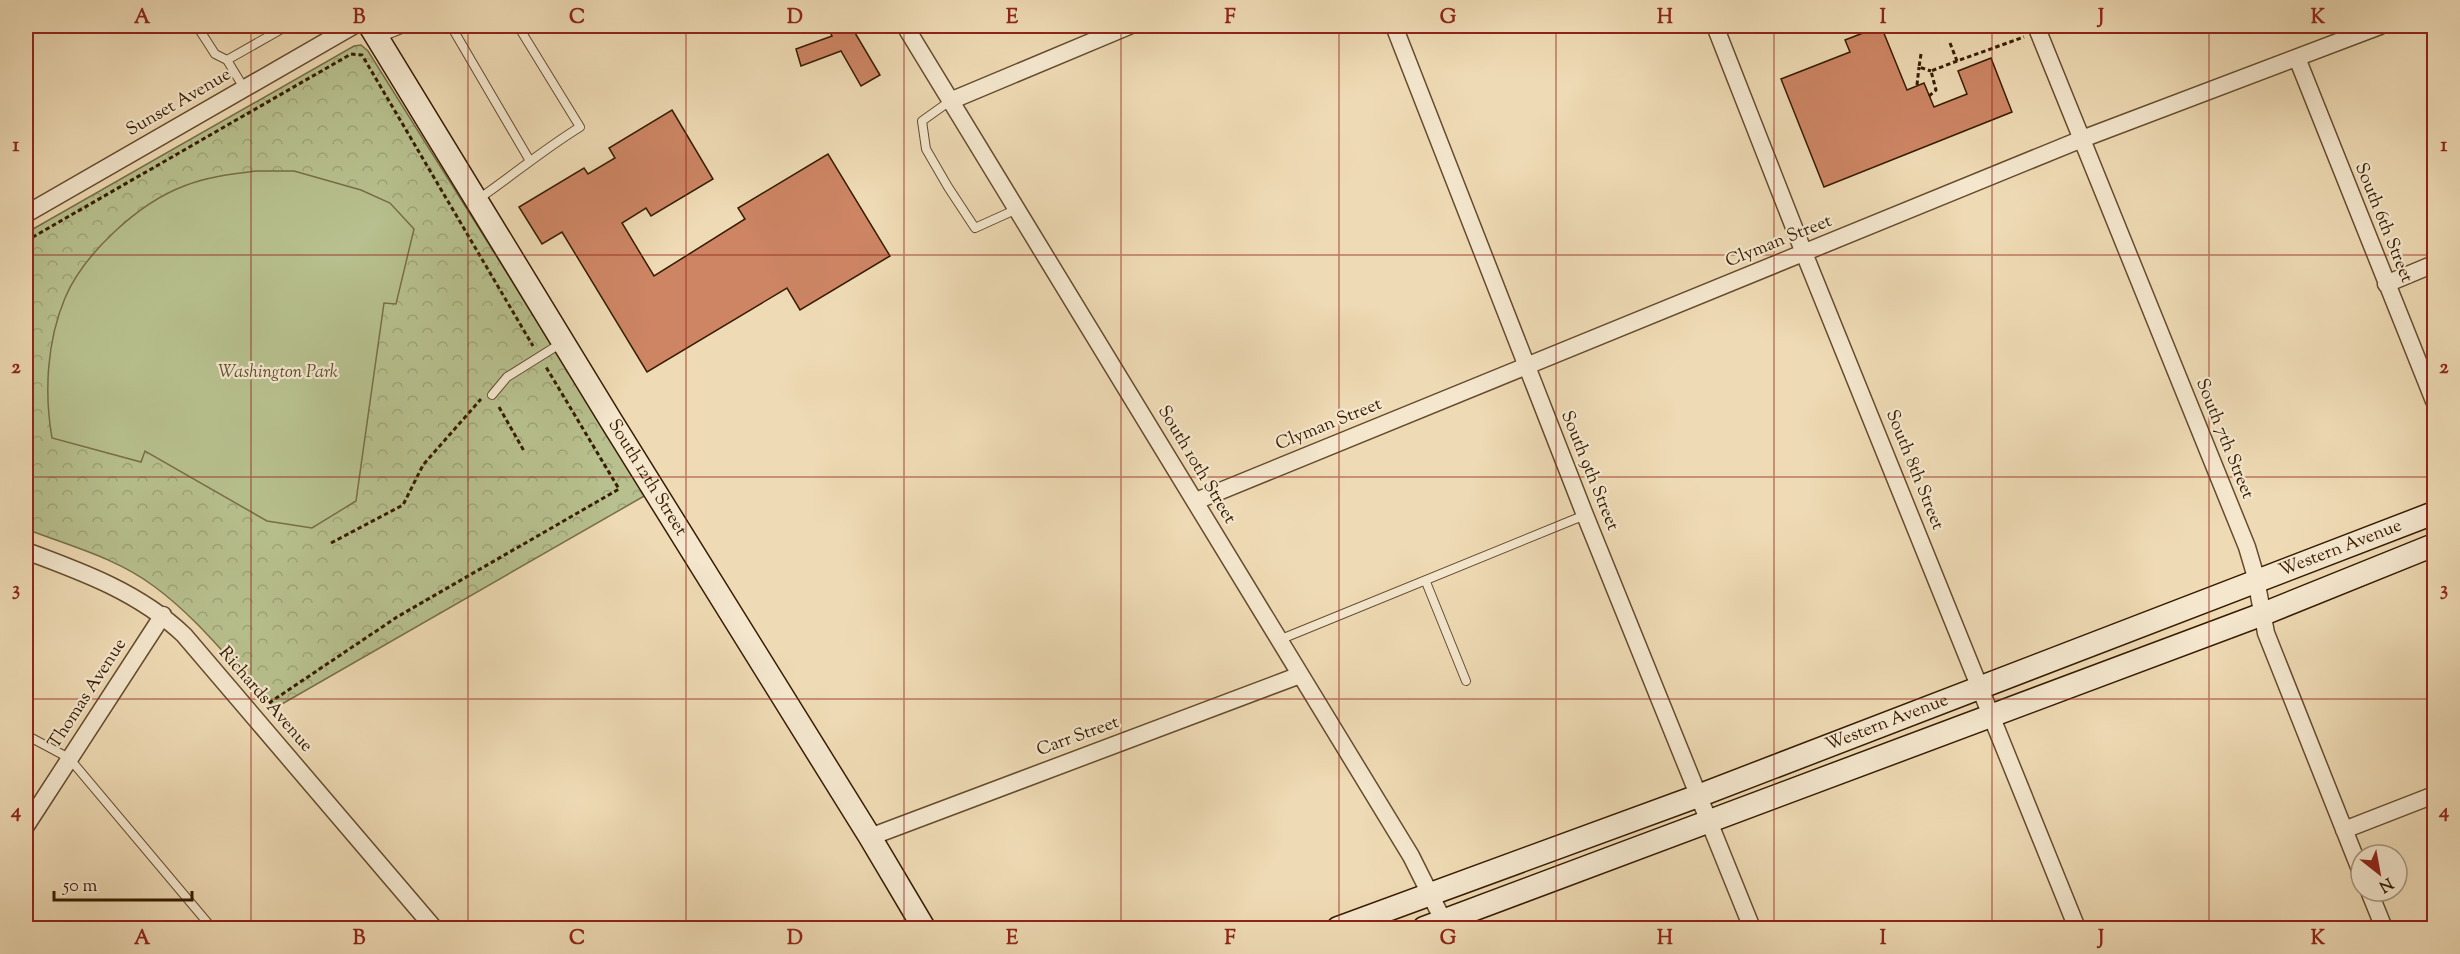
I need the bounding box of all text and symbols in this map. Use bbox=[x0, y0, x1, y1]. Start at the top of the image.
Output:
text: A bbox=[134, 4, 151, 33]
text: B bbox=[353, 4, 366, 33]
text: C bbox=[569, 4, 585, 33]
text: D bbox=[787, 4, 803, 33]
text: E bbox=[1006, 4, 1019, 33]
text: F bbox=[1224, 4, 1236, 33]
text: G bbox=[1440, 4, 1457, 33]
text: H bbox=[1657, 4, 1673, 33]
text: I bbox=[1880, 4, 1887, 33]
text: J bbox=[2096, 4, 2104, 33]
text: K bbox=[2311, 4, 2326, 33]
street label: Sunset Avenue bbox=[122, 62, 236, 144]
text: 1 bbox=[13, 132, 20, 161]
text: 1 bbox=[2441, 132, 2448, 161]
street label: South 6th Street bbox=[2347, 159, 2419, 287]
street label: Clyman Street bbox=[1722, 209, 1836, 275]
text: 2 bbox=[11, 354, 21, 383]
text: 2 bbox=[2439, 354, 2449, 383]
park label: Washington Park bbox=[218, 360, 338, 386]
street label: South 7th Street bbox=[2188, 375, 2260, 503]
street label: Clyman Street bbox=[1272, 392, 1386, 458]
street label: South 10th Street bbox=[1150, 401, 1242, 529]
street label: South 8th Street bbox=[1878, 406, 1950, 534]
street label: South 9th Street bbox=[1553, 407, 1625, 535]
street label: South 12th Street bbox=[601, 415, 693, 541]
street label: Western Avenue bbox=[2276, 513, 2406, 584]
text: 3 bbox=[12, 576, 20, 605]
text: 3 bbox=[2440, 576, 2448, 605]
street label: Thomas Avenue bbox=[42, 634, 134, 754]
street label: Richards Avenue bbox=[212, 641, 318, 759]
street label: Western Avenue bbox=[1822, 688, 1952, 759]
street label: Carr Street bbox=[1033, 710, 1123, 764]
text: 4 bbox=[10, 798, 21, 827]
text: 4 bbox=[2438, 798, 2449, 827]
north arrow bbox=[2349, 843, 2409, 903]
scale bar bbox=[54, 864, 192, 902]
text: N bbox=[2374, 871, 2397, 897]
text: 50 m bbox=[62, 874, 98, 900]
text: A bbox=[134, 925, 151, 954]
text: B bbox=[353, 925, 366, 954]
text: C bbox=[569, 925, 585, 954]
text: D bbox=[787, 925, 803, 954]
text: E bbox=[1006, 925, 1019, 954]
text: F bbox=[1224, 925, 1236, 954]
text: G bbox=[1440, 925, 1457, 954]
text: H bbox=[1657, 925, 1673, 954]
text: I bbox=[1880, 925, 1887, 954]
text: J bbox=[2096, 925, 2104, 954]
text: K bbox=[2311, 925, 2326, 954]

